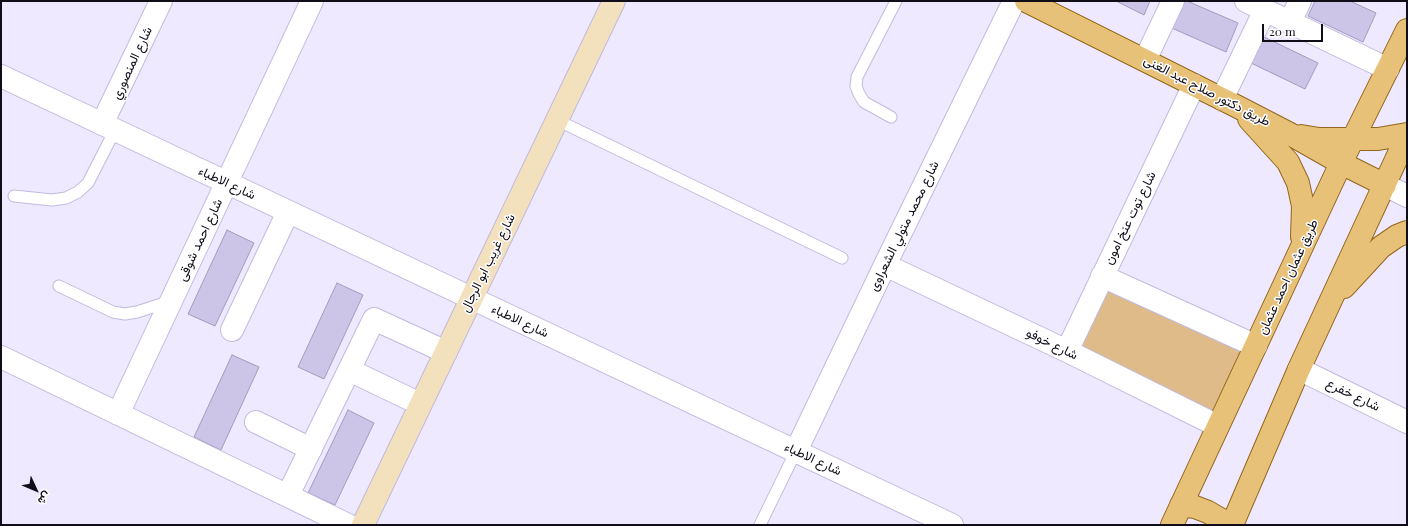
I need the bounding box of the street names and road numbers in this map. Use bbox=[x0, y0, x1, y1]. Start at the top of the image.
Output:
street label: شارع المنصوري bbox=[108, 24, 156, 102]
street label: طريق دكتور صلاح عبد الغنى bbox=[1141, 52, 1273, 130]
street label: شارع محمد متولي الشعراوى bbox=[866, 158, 942, 294]
street label: شارع الاطباء bbox=[196, 163, 258, 203]
street label: شارع توت عنخ امون bbox=[1101, 169, 1159, 267]
street label: شارع احمد شوقى bbox=[174, 196, 226, 284]
street label: شارع غريب ابو الرجال bbox=[457, 211, 519, 315]
street label: طريق عثمان احمد عثمان bbox=[1254, 217, 1322, 337]
street label: شارع الاطباء bbox=[489, 301, 551, 341]
street label: شارع خوفو bbox=[1024, 325, 1080, 363]
street label: شارع خفرع bbox=[1324, 375, 1382, 415]
street label: شارع الاطباء bbox=[782, 439, 844, 479]

